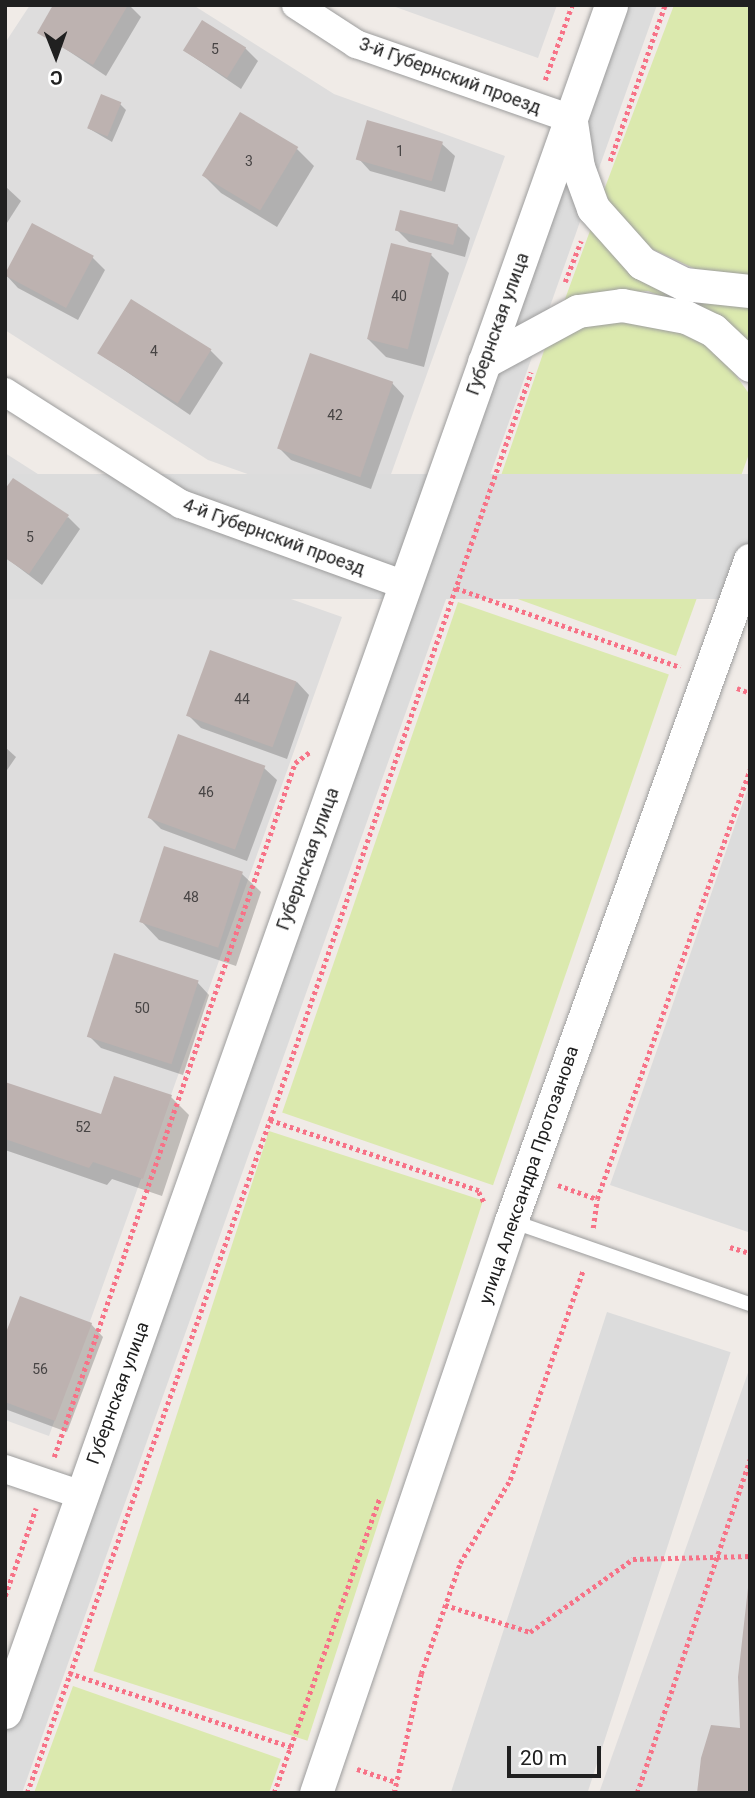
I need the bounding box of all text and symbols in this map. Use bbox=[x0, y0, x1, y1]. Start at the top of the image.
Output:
north arrow bbox=[21, 21, 91, 91]
street label: 3-й Губернский проезд bbox=[356, 33, 544, 119]
house number: 5 bbox=[211, 41, 219, 57]
text: С bbox=[50, 66, 63, 89]
house number: 1 bbox=[396, 143, 404, 159]
house number: 3 bbox=[245, 153, 253, 169]
street label: Губернская улица bbox=[462, 250, 534, 398]
house number: 40 bbox=[391, 288, 407, 304]
house number: 4 bbox=[150, 343, 158, 359]
house number: 42 bbox=[327, 407, 343, 423]
street label: 4-й Губернский проезд bbox=[180, 494, 368, 580]
house number: 5 bbox=[26, 529, 34, 545]
house number: 44 bbox=[234, 691, 250, 707]
house number: 46 bbox=[198, 784, 214, 800]
street label: Губернская улица bbox=[272, 785, 344, 933]
house number: 48 bbox=[183, 889, 199, 905]
house number: 50 bbox=[134, 1000, 150, 1016]
street label: улица Александра Протозанова bbox=[475, 1043, 583, 1307]
house number: 52 bbox=[75, 1119, 91, 1135]
street label: Губернская улица bbox=[82, 1319, 154, 1467]
house number: 56 bbox=[32, 1361, 48, 1377]
scale bar bbox=[510, 1731, 604, 1775]
text: 20 m bbox=[520, 1746, 567, 1770]

